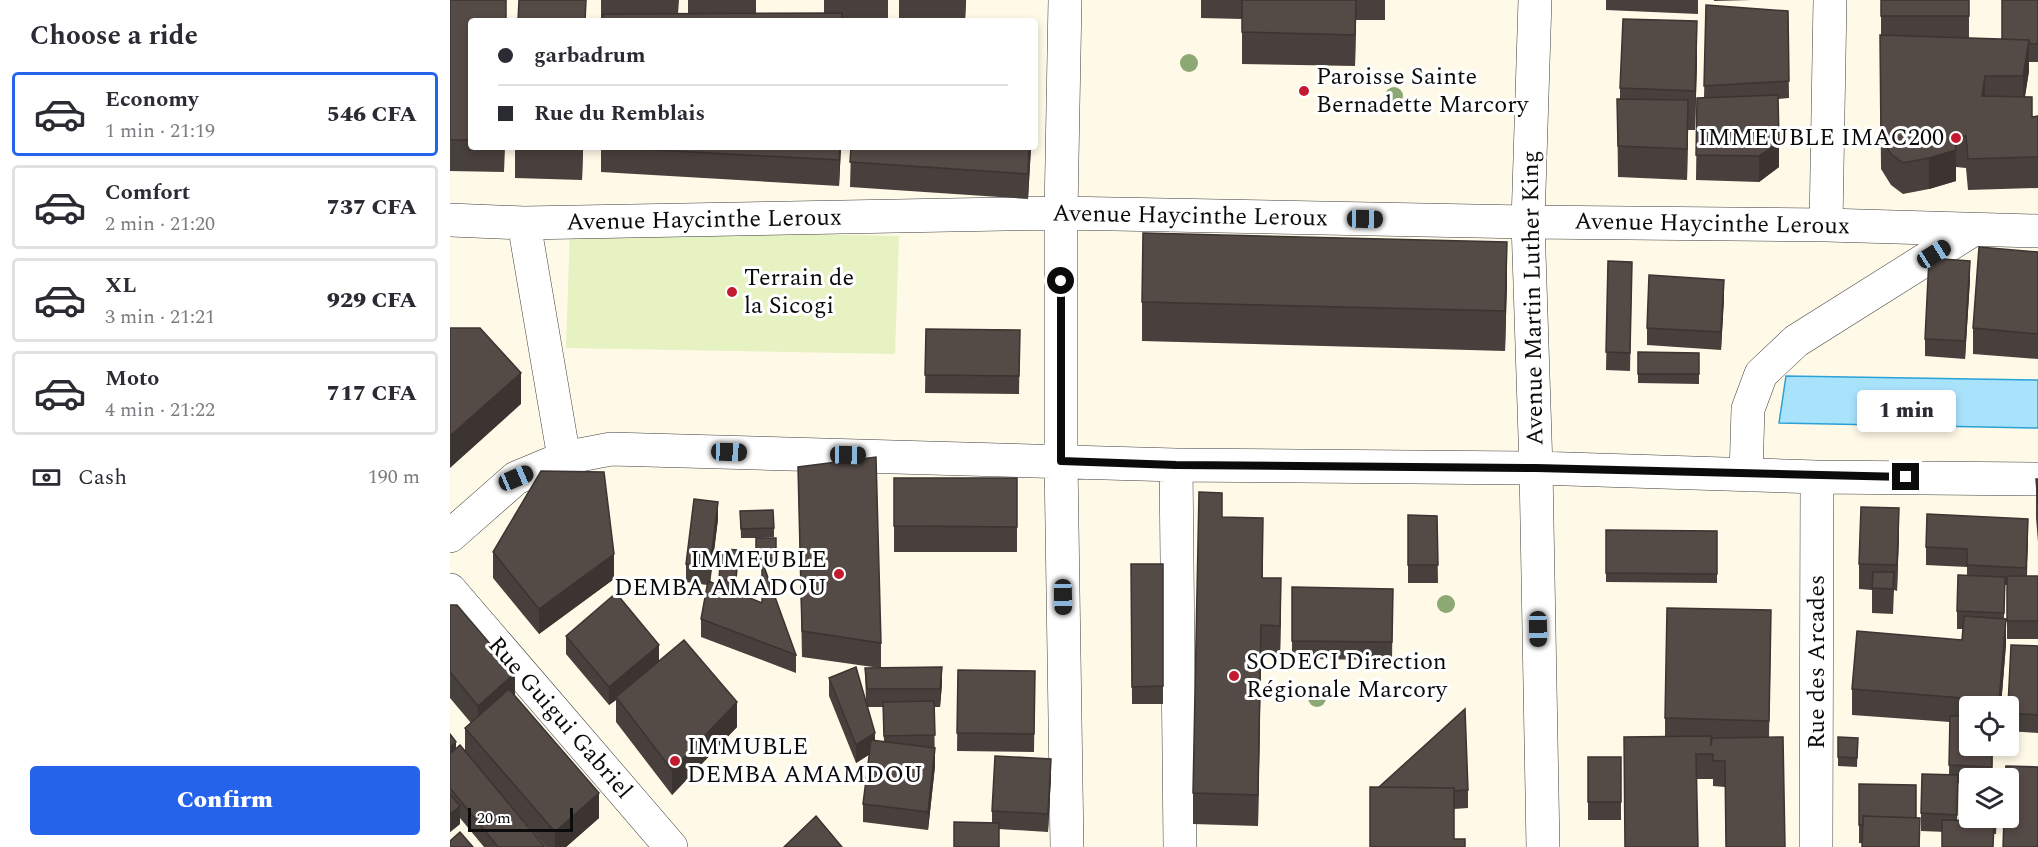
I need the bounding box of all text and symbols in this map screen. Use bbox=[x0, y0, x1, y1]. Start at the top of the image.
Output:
text: Choose a ride bbox=[30, 15, 198, 57]
text: garbadrum bbox=[534, 39, 646, 72]
place label: Paroisse Sainte Bernadette Marcory bbox=[1316, 59, 1530, 123]
text: Economy bbox=[105, 83, 198, 116]
marker: Paroisse Sainte Bernadette Marcory bbox=[1297, 84, 1311, 98]
icon: car bbox=[33, 87, 87, 141]
text: Rue du Remblais bbox=[534, 97, 705, 130]
text: 546 CFA bbox=[327, 98, 417, 131]
text: 1 min · 21:19 bbox=[105, 116, 215, 146]
place label: IMMEUBLE IMAC200 bbox=[1698, 120, 1944, 156]
marker: IMMEUBLE IMAC200 bbox=[1949, 131, 1963, 145]
street label: Avenue Martin Luther King bbox=[1512, 150, 1554, 446]
text: Comfort bbox=[105, 176, 190, 209]
icon: car bbox=[33, 180, 87, 234]
text: 737 CFA bbox=[327, 191, 417, 224]
street label: Avenue Haycinthe Leroux bbox=[1052, 196, 1328, 236]
street label: Avenue Haycinthe Leroux bbox=[566, 200, 842, 240]
street label: Avenue Haycinthe Leroux bbox=[1574, 204, 1850, 244]
text: 2 min · 21:20 bbox=[105, 209, 215, 239]
car bbox=[1347, 210, 1383, 228]
car bbox=[1914, 237, 1954, 271]
place label: Terrain de la Sicogi bbox=[744, 260, 854, 324]
route start bbox=[1047, 267, 1074, 294]
text: XL bbox=[105, 269, 136, 302]
icon: car bbox=[33, 273, 87, 327]
text: 929 CFA bbox=[327, 284, 417, 317]
marker: Terrain de la Sicogi bbox=[725, 285, 739, 299]
text: 3 min · 21:21 bbox=[105, 302, 215, 332]
text: Moto bbox=[105, 362, 159, 395]
icon: car bbox=[33, 366, 87, 420]
text: 717 CFA bbox=[327, 377, 417, 410]
callout: 1 min bbox=[1856, 390, 1956, 432]
text: 4 min · 21:22 bbox=[105, 395, 215, 425]
text: 1 min bbox=[1879, 396, 1934, 426]
car bbox=[711, 442, 747, 462]
car bbox=[830, 446, 866, 464]
icon: cash bbox=[30, 461, 63, 494]
text: Cash bbox=[78, 461, 127, 494]
text: 190 m bbox=[368, 462, 420, 492]
car bbox=[496, 463, 536, 493]
route end bbox=[1892, 463, 1919, 490]
place label: IMMEUBLE DEMBA AMADOU bbox=[614, 542, 827, 606]
marker: IMMEUBLE DEMBA AMADOU bbox=[832, 567, 846, 581]
street label: Rue des Arcades bbox=[1799, 575, 1835, 749]
car bbox=[1054, 579, 1072, 615]
car bbox=[1529, 611, 1547, 647]
street label: Rue Guigui Gabriel bbox=[479, 629, 641, 807]
place label: SODECI Direction Régionale Marcory bbox=[1246, 644, 1448, 708]
marker: SODECI Direction Régionale Marcory bbox=[1227, 669, 1241, 683]
map controls bbox=[1959, 696, 2019, 828]
button: locate bbox=[1959, 696, 2019, 756]
place label: IMMUBLE DEMBA AMAMDOU bbox=[687, 729, 923, 793]
marker: IMMUBLE DEMBA AMAMDOU bbox=[668, 754, 682, 768]
button: Confirm bbox=[30, 766, 420, 835]
button: layers bbox=[1959, 768, 2019, 828]
scale bar bbox=[468, 805, 573, 832]
text: 20 m bbox=[477, 806, 511, 830]

